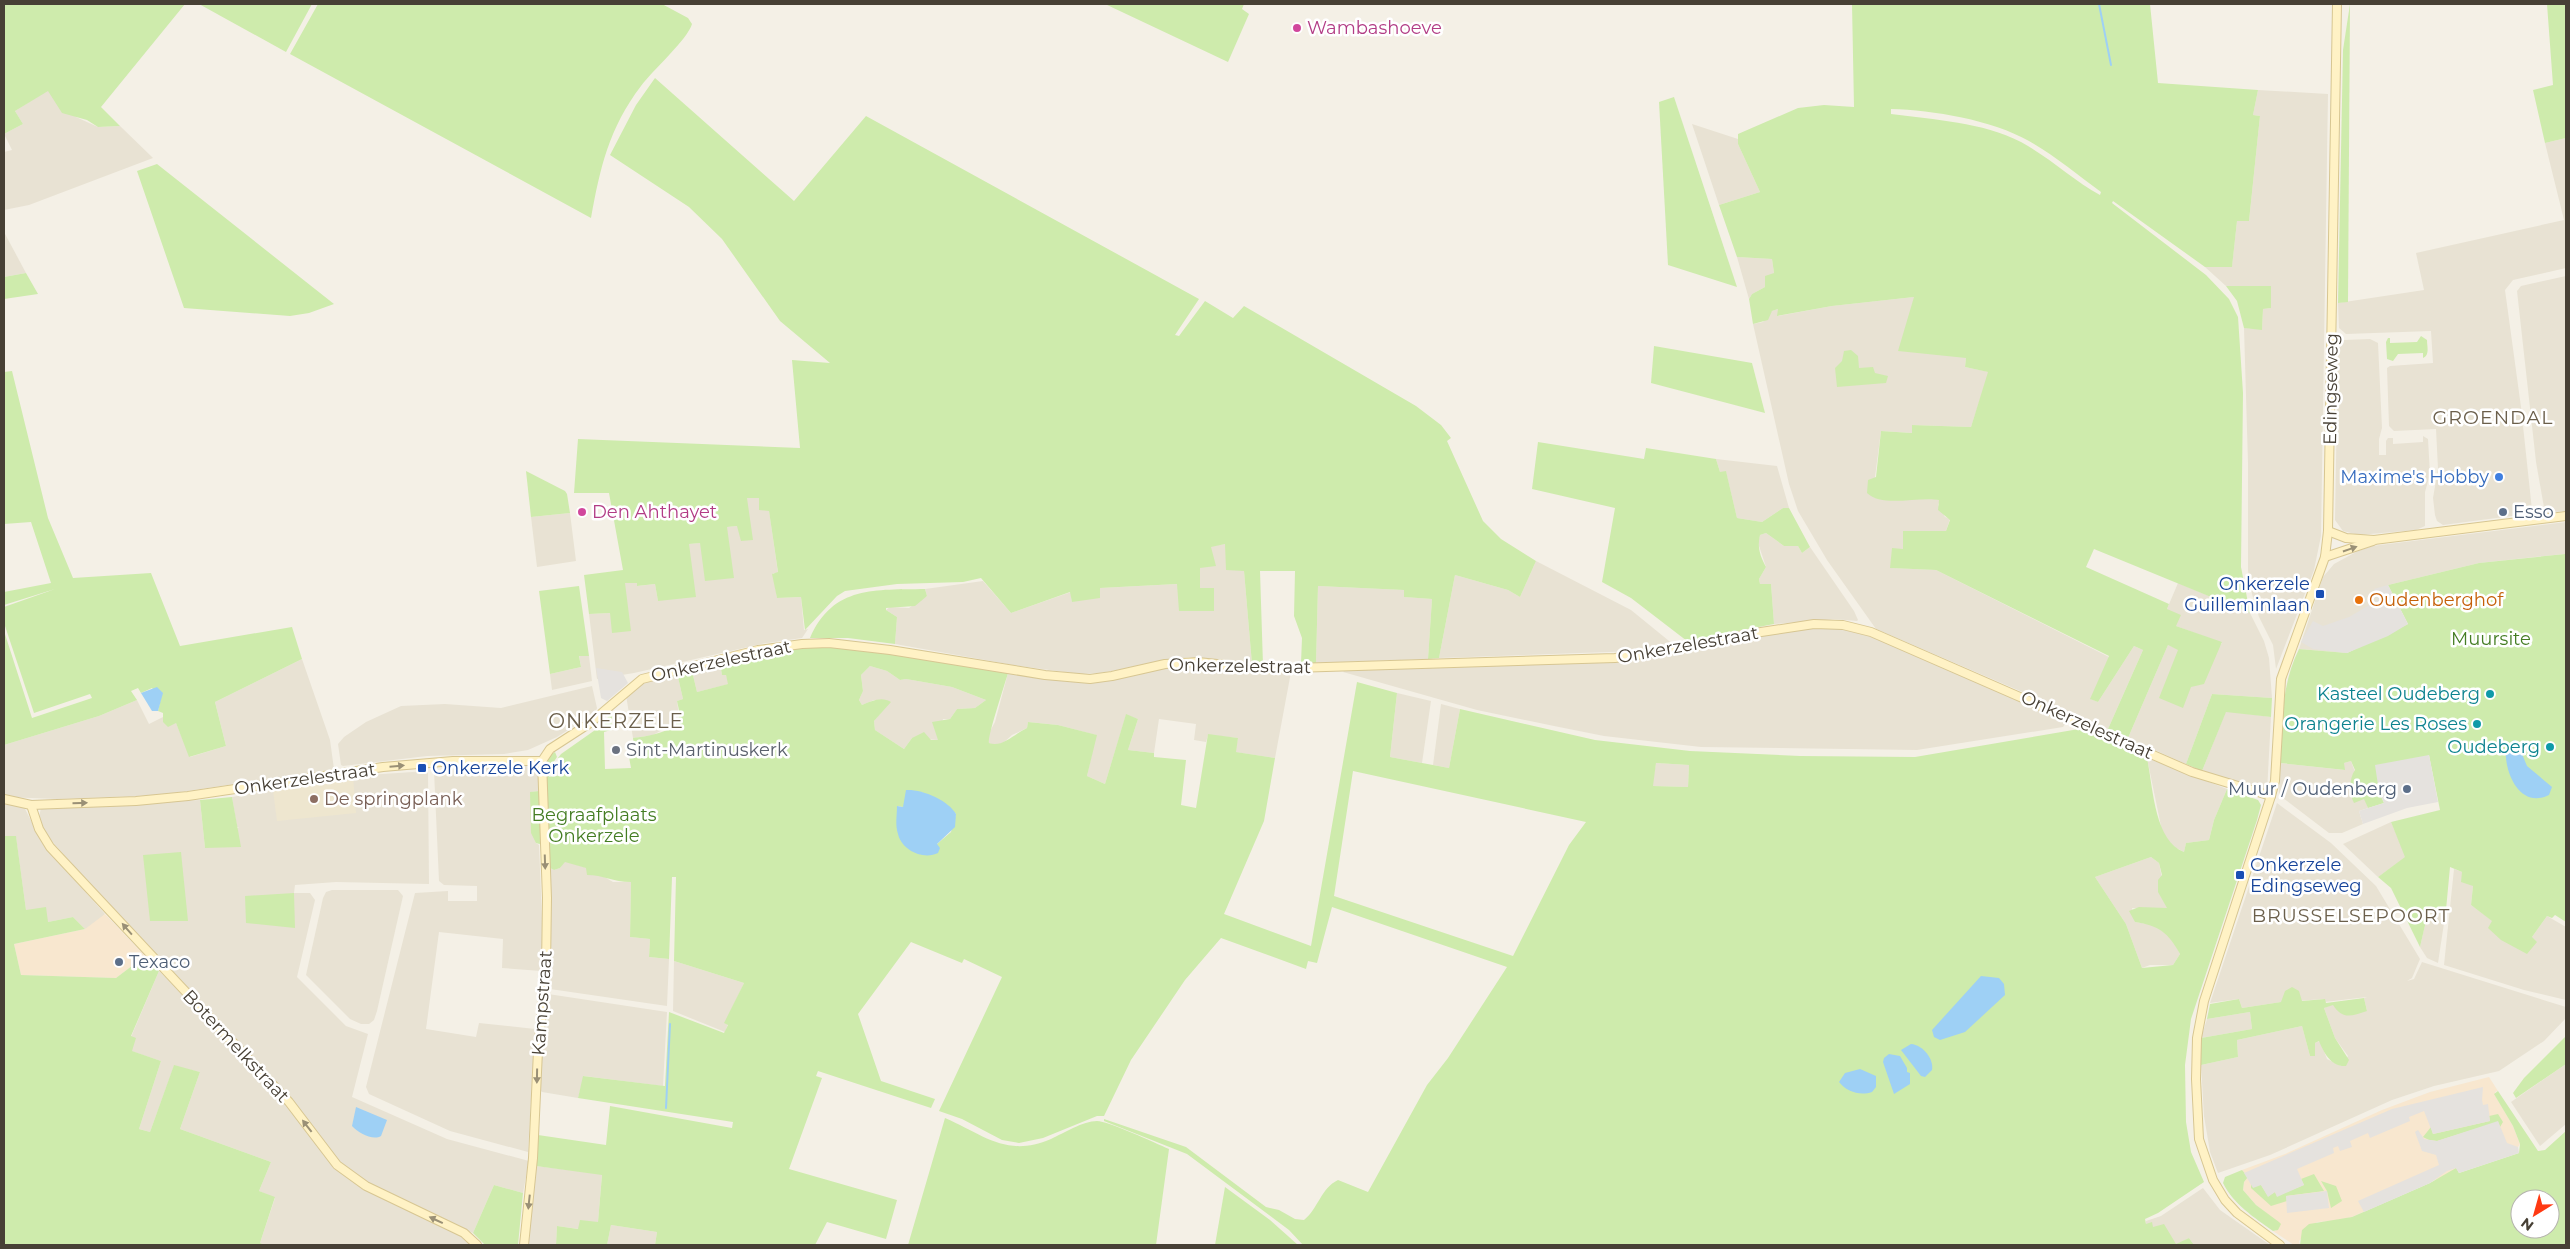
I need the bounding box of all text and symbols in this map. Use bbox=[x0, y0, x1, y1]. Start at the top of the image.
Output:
place label: Wambashoeve bbox=[1307, 17, 1442, 39]
marker: Wambashoeve bbox=[1291, 22, 1303, 34]
street label: Edingseweg bbox=[2319, 333, 2343, 445]
district label: GROENDAL bbox=[2433, 406, 2553, 429]
place label: Maxime's Hobby bbox=[2340, 466, 2489, 488]
marker: Maxime's Hobby bbox=[2493, 471, 2505, 483]
place label: Den Ahthayet bbox=[592, 501, 717, 523]
place label: Esso bbox=[2513, 501, 2554, 523]
marker: Den Ahthayet bbox=[576, 506, 588, 518]
marker: Esso bbox=[2497, 506, 2509, 518]
one-way arrow bbox=[2343, 545, 2358, 553]
place label: Onkerzele Guilleminlaan bbox=[2184, 573, 2310, 616]
marker: Onkerzele Guilleminlaan bbox=[2314, 588, 2326, 600]
place label: Oudenberghof bbox=[2369, 589, 2504, 611]
marker: Oudenberghof bbox=[2353, 594, 2365, 606]
street label: Onkerzelestraat bbox=[1616, 622, 1760, 668]
park label: Muursite bbox=[2451, 628, 2531, 650]
street label: Onkerzelestraat bbox=[649, 635, 793, 687]
street label: Onkerzelestraat bbox=[1169, 654, 1311, 678]
place label: Kasteel Oudeberg bbox=[2317, 683, 2480, 705]
street label: Onkerzelestraat bbox=[2017, 686, 2157, 764]
marker: Kasteel Oudeberg bbox=[2484, 688, 2496, 700]
district label: ONKERZELE bbox=[548, 709, 684, 733]
place label: Orangerie Les Roses bbox=[2284, 713, 2467, 735]
marker: Orangerie Les Roses bbox=[2471, 718, 2483, 730]
place label: Oudeberg bbox=[2447, 736, 2540, 758]
place label: Sint-Martinuskerk bbox=[626, 739, 788, 761]
marker: Oudeberg bbox=[2544, 741, 2556, 753]
marker: Sint-Martinuskerk bbox=[610, 744, 622, 756]
place label: Onkerzele Kerk bbox=[432, 757, 569, 779]
street label: Onkerzelestraat bbox=[233, 758, 377, 800]
one-way arrow bbox=[390, 762, 406, 770]
marker: Onkerzele Kerk bbox=[416, 762, 428, 774]
place label: Muur / Oudenberg bbox=[2228, 778, 2397, 800]
marker: Muur / Oudenberg bbox=[2401, 783, 2413, 795]
place label: De springplank bbox=[324, 788, 463, 810]
marker: De springplank bbox=[308, 793, 320, 805]
one-way arrow bbox=[72, 799, 88, 807]
park label: Begraafplaats Onkerzele bbox=[532, 804, 657, 847]
one-way arrow bbox=[542, 854, 550, 870]
place label: Onkerzele Edingseweg bbox=[2250, 854, 2362, 897]
marker: Onkerzele Edingseweg bbox=[2234, 869, 2246, 881]
district label: BRUSSELSEPOORT bbox=[2252, 904, 2450, 927]
one-way arrow bbox=[121, 922, 132, 935]
street label: Kampstraat bbox=[527, 950, 557, 1056]
place label: Texaco bbox=[129, 951, 190, 973]
marker: Texaco bbox=[113, 956, 125, 968]
street label: Botermelkstraat bbox=[178, 985, 294, 1107]
one-way arrow bbox=[533, 1069, 541, 1085]
one-way arrow bbox=[302, 1120, 313, 1133]
north arrow bbox=[2510, 1189, 2560, 1239]
one-way arrow bbox=[525, 1194, 533, 1210]
text: N bbox=[2517, 1214, 2537, 1235]
one-way arrow bbox=[429, 1215, 443, 1223]

